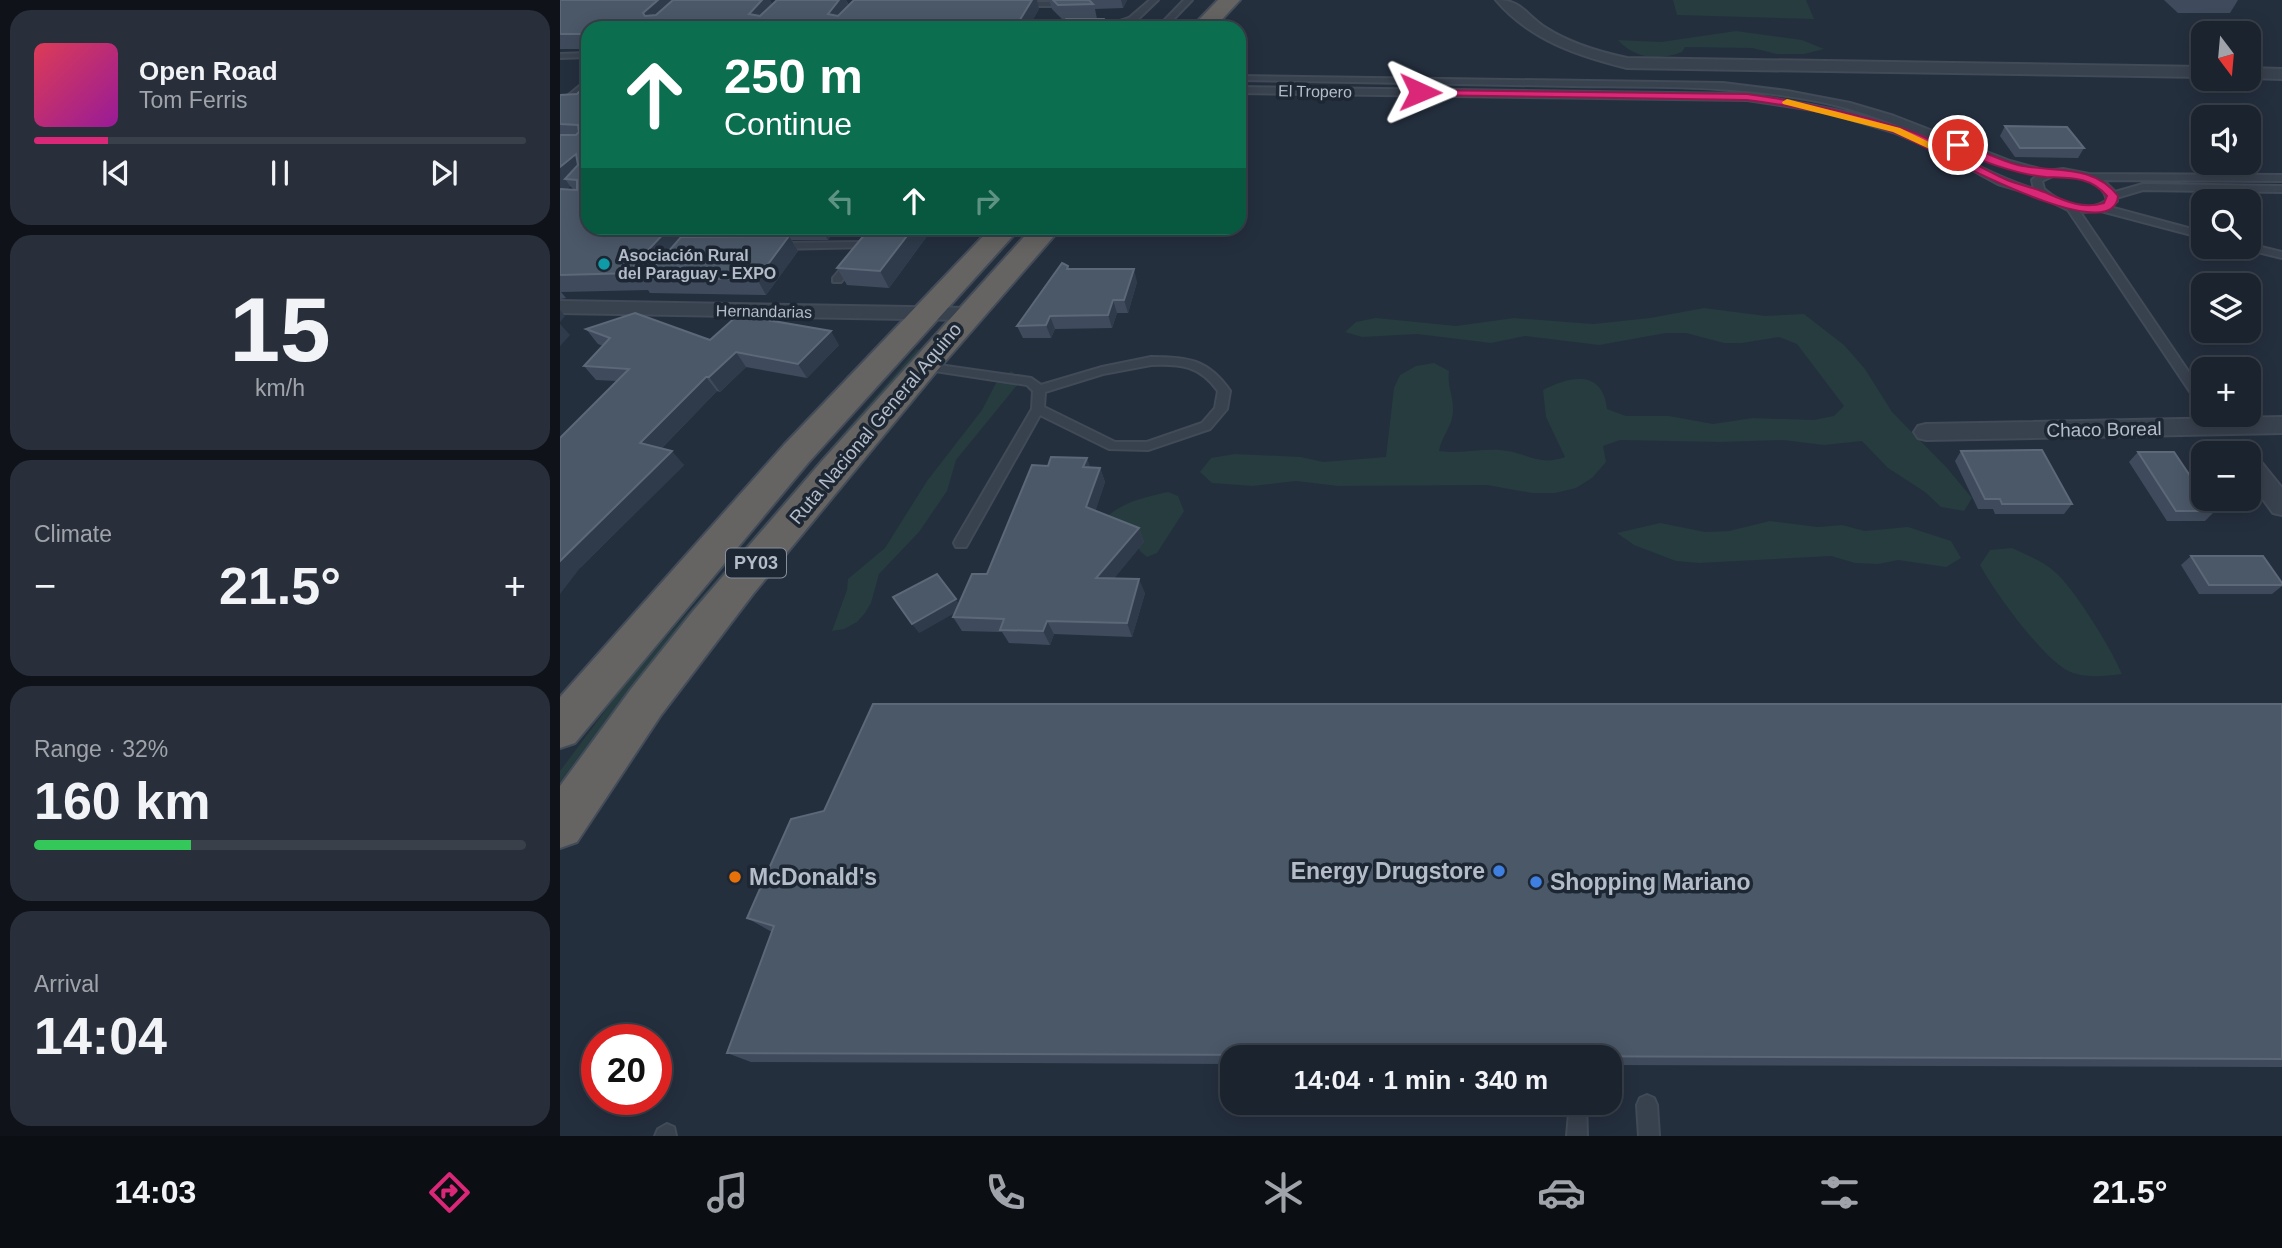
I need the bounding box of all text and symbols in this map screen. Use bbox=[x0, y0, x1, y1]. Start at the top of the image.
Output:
north arrow bbox=[2191, 21, 2261, 91]
map controls bbox=[2191, 21, 2261, 511]
icon: ahead bbox=[609, 49, 700, 140]
text: 250 m bbox=[724, 49, 863, 103]
position arrow bbox=[1383, 55, 1457, 129]
text: Open Road bbox=[139, 56, 278, 86]
street label: El Tropero bbox=[1278, 82, 1352, 101]
text: Tom Ferris bbox=[139, 87, 248, 113]
button: sound bbox=[2191, 105, 2261, 175]
text: Continue bbox=[724, 106, 852, 142]
pin bbox=[1928, 115, 1988, 175]
icon: arrive bbox=[1939, 126, 1977, 164]
icon: previous bbox=[97, 154, 135, 192]
icon: pause bbox=[261, 154, 299, 192]
icon: next bbox=[425, 154, 463, 192]
icon: left bbox=[822, 182, 860, 220]
icon: ahead bbox=[895, 182, 933, 220]
icon: right bbox=[968, 182, 1006, 220]
button: search bbox=[2191, 189, 2261, 259]
place label: Asociación Rural del Paraguay - EXPO bbox=[618, 247, 776, 282]
marker: Asociación Rural del Paraguay - EXPO bbox=[596, 256, 612, 272]
button: layers bbox=[2191, 273, 2261, 343]
text: 15 bbox=[229, 279, 331, 380]
street label: Hernandarias bbox=[716, 302, 812, 321]
street label: Ruta Nacional General Aquino bbox=[785, 319, 966, 528]
button: + bbox=[2191, 357, 2261, 427]
text: km/h bbox=[255, 375, 305, 401]
street label: Chaco Boreal bbox=[2046, 418, 2162, 441]
button: − bbox=[2191, 441, 2261, 511]
text: Climate bbox=[34, 521, 112, 547]
road number: PY03 bbox=[726, 548, 786, 578]
text: 21.5° bbox=[219, 557, 341, 615]
text: − bbox=[34, 565, 56, 607]
text: + bbox=[504, 565, 526, 607]
text: Range · 32% bbox=[34, 736, 168, 762]
text: 160 km bbox=[34, 772, 210, 830]
place label: Energy Drugstore bbox=[1291, 858, 1485, 884]
marker: Energy Drugstore bbox=[1491, 863, 1507, 879]
place label: McDonald's bbox=[749, 864, 877, 890]
marker: McDonald's bbox=[727, 869, 743, 885]
place label: Shopping Mariano bbox=[1550, 869, 1751, 895]
marker: Shopping Mariano bbox=[1528, 874, 1544, 890]
text: Arrival bbox=[34, 971, 99, 997]
text: 14:04 bbox=[34, 1007, 167, 1065]
speed limit sign: 20 bbox=[581, 1024, 672, 1115]
text: 14:04 · 1 min · 340 m bbox=[1294, 1065, 1548, 1095]
icon: directions bbox=[425, 1168, 474, 1217]
icon: music bbox=[703, 1168, 752, 1217]
icon: phone bbox=[981, 1168, 1030, 1217]
icon: climate bbox=[1259, 1168, 1308, 1217]
icon: car bbox=[1537, 1168, 1586, 1217]
icon: filters bbox=[1815, 1168, 1864, 1217]
text: 14:03 bbox=[114, 1174, 196, 1210]
text: 21.5° bbox=[2092, 1174, 2167, 1210]

